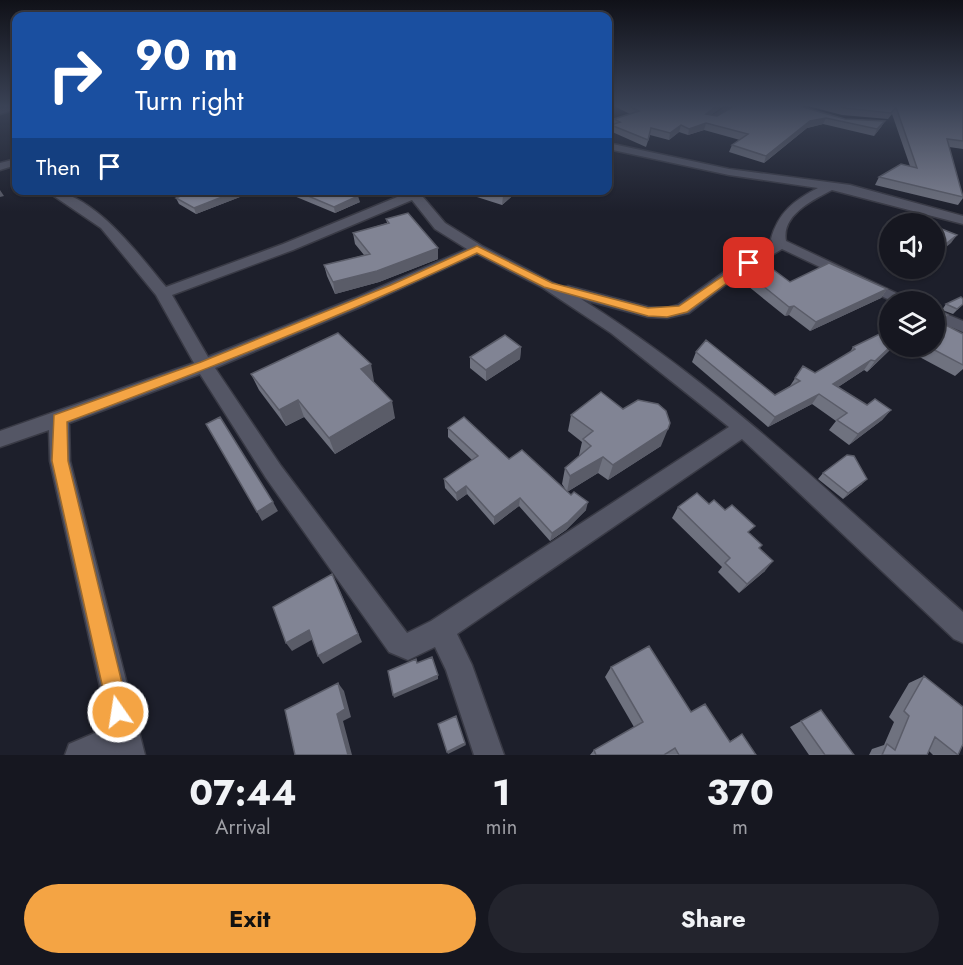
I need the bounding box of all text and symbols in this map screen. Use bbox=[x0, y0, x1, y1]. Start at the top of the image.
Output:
text: 90 m bbox=[135, 25, 238, 86]
icon: right bbox=[36, 36, 114, 114]
text: Turn right bbox=[135, 81, 243, 120]
icon: arrive bbox=[93, 150, 126, 183]
text: Then bbox=[36, 151, 81, 183]
map controls bbox=[879, 213, 945, 357]
button: sound bbox=[879, 213, 945, 279]
pin bbox=[723, 237, 774, 288]
icon: arrive bbox=[732, 246, 765, 279]
button: layers bbox=[879, 291, 945, 357]
position arrow bbox=[86, 680, 150, 744]
text: 07:44 bbox=[189, 766, 297, 818]
text: 1 bbox=[492, 766, 511, 818]
text: 370 bbox=[706, 766, 774, 818]
text: Arrival bbox=[215, 813, 271, 842]
text: min bbox=[486, 813, 517, 842]
text: m bbox=[732, 813, 748, 842]
button: Exit bbox=[24, 884, 476, 953]
button: Share bbox=[488, 884, 939, 953]

